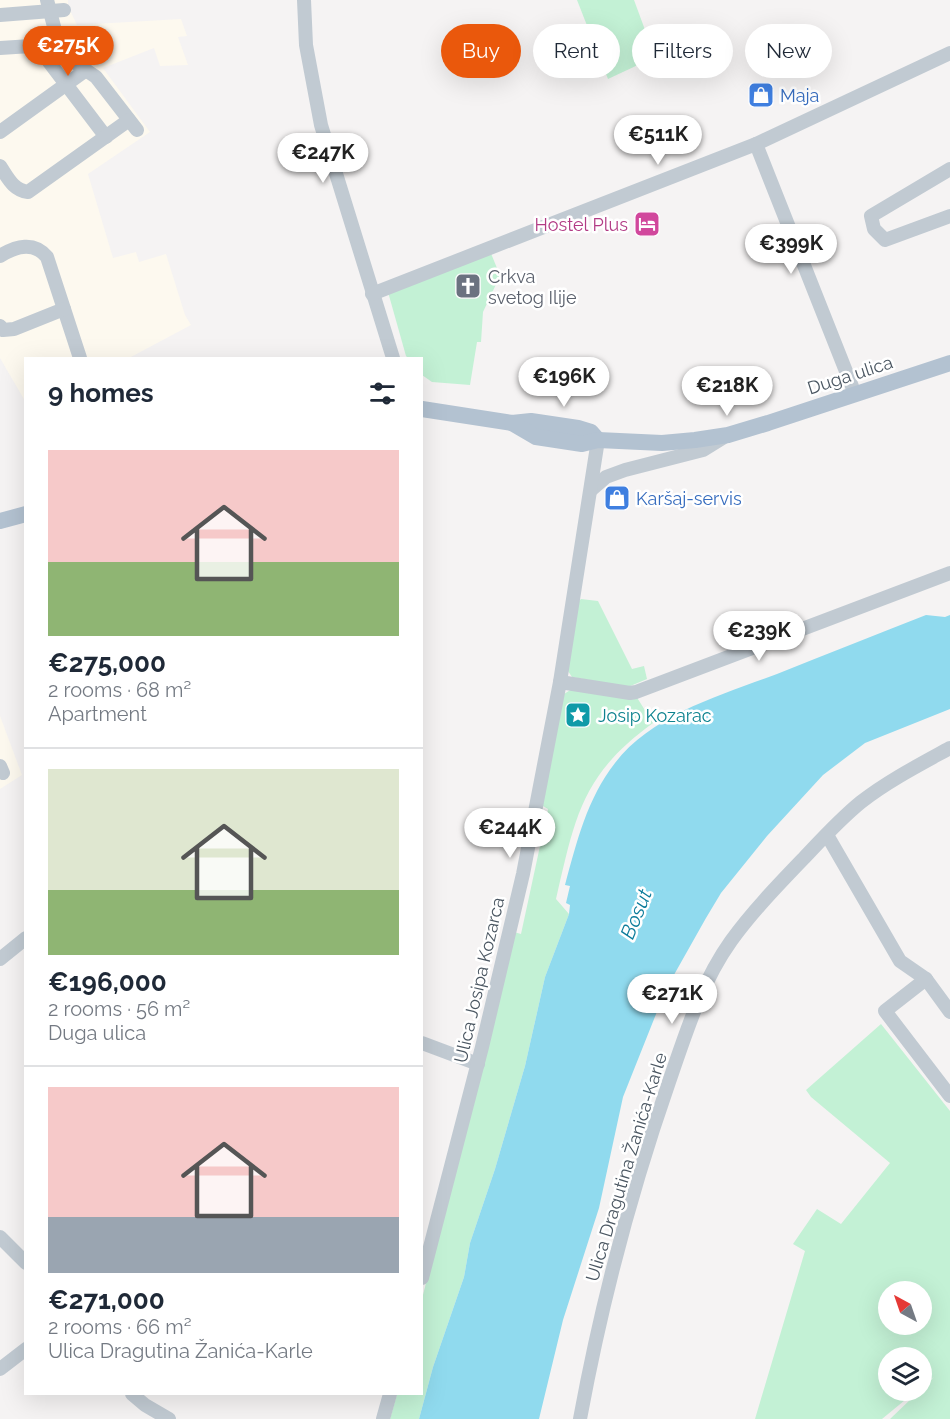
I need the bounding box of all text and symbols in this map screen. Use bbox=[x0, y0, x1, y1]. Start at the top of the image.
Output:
chip: Buy bbox=[441, 24, 521, 78]
chip: Rent bbox=[533, 24, 620, 78]
chip: Filters bbox=[632, 24, 733, 78]
chip: New bbox=[745, 24, 832, 78]
pin: €275K bbox=[26, 26, 110, 77]
text: €275K bbox=[37, 33, 99, 57]
shop icon: Maja bbox=[746, 80, 776, 110]
place label: Maja bbox=[780, 85, 819, 106]
pin: €511K bbox=[616, 115, 700, 166]
text: €511K bbox=[628, 122, 688, 146]
pin: €247K bbox=[281, 133, 365, 184]
text: €247K bbox=[291, 140, 355, 164]
hotel icon: Hostel Plus bbox=[632, 209, 662, 239]
place label: Hostel Plus bbox=[535, 214, 628, 235]
pin: €399K bbox=[749, 224, 833, 275]
text: €399K bbox=[759, 231, 823, 255]
place label: Crkva svetog Ilije bbox=[488, 266, 577, 308]
church icon: Crkva svetog Ilije bbox=[453, 271, 483, 301]
street label: Duga ulica bbox=[805, 351, 895, 399]
pin: €196K bbox=[522, 357, 606, 408]
text: €196K bbox=[532, 364, 596, 388]
pin: €218K bbox=[685, 366, 769, 417]
text: €218K bbox=[696, 373, 758, 397]
icon: filters bbox=[366, 377, 399, 410]
text: 9 homes bbox=[48, 378, 154, 408]
shop icon: Karšaj-servis bbox=[602, 483, 632, 513]
place label: Karšaj-servis bbox=[636, 488, 742, 509]
icon: home bbox=[170, 489, 278, 597]
pin: €239K bbox=[717, 611, 801, 662]
text: €239K bbox=[727, 618, 791, 642]
text: €275,000 bbox=[48, 648, 166, 678]
text: 2 rooms · 68 m² bbox=[48, 678, 191, 702]
place icon: Josip Kozarac bbox=[563, 700, 593, 730]
text: Apartment bbox=[48, 702, 147, 726]
place label: Josip Kozarac bbox=[598, 705, 712, 726]
icon: home bbox=[170, 808, 278, 916]
pin: €244K bbox=[468, 808, 552, 859]
text: €244K bbox=[478, 815, 542, 839]
water label: Bosut bbox=[615, 885, 657, 942]
street label: Ulica Josipa Kozarca bbox=[450, 895, 508, 1065]
text: €196,000 bbox=[48, 967, 167, 997]
pin: €271K bbox=[630, 974, 714, 1025]
text: €271K bbox=[641, 981, 703, 1005]
text: 2 rooms · 56 m² bbox=[48, 997, 190, 1021]
text: Duga ulica bbox=[48, 1021, 146, 1045]
street label: Ulica Dragutina Žanića-Karle bbox=[580, 1049, 671, 1284]
icon: home bbox=[170, 1126, 278, 1234]
north arrow bbox=[878, 1281, 932, 1335]
map controls bbox=[878, 1281, 932, 1401]
text: €271,000 bbox=[48, 1285, 165, 1315]
text: 2 rooms · 66 m² bbox=[48, 1315, 191, 1339]
text: Ulica Dragutina Žanića-Karle bbox=[48, 1339, 313, 1363]
button: layers bbox=[878, 1347, 932, 1401]

